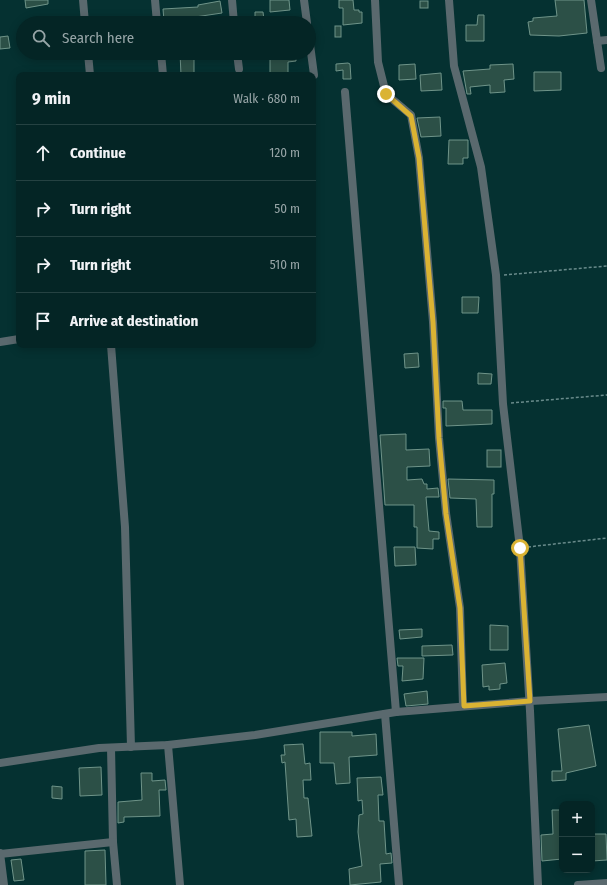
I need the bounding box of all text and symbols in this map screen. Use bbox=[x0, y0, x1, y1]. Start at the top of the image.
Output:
search box bbox=[16, 16, 316, 60]
icon: search bbox=[30, 27, 52, 49]
text: Search here bbox=[62, 29, 134, 47]
route end bbox=[377, 85, 395, 103]
text: 9 min bbox=[32, 88, 71, 109]
text: Walk · 680 m bbox=[233, 91, 300, 106]
icon: ahead bbox=[32, 142, 54, 164]
text: Continue bbox=[70, 144, 126, 162]
text: 120 m bbox=[269, 145, 300, 160]
icon: right bbox=[32, 198, 54, 220]
text: Turn right bbox=[70, 200, 131, 218]
text: 50 m bbox=[274, 201, 300, 216]
icon: right bbox=[32, 254, 54, 276]
text: Turn right bbox=[70, 256, 131, 274]
text: 510 m bbox=[270, 257, 300, 272]
icon: arrive bbox=[32, 310, 54, 332]
text: Arrive at destination bbox=[70, 312, 198, 330]
route start bbox=[511, 539, 529, 557]
map controls bbox=[559, 801, 595, 873]
button: + bbox=[559, 801, 595, 837]
button: − bbox=[559, 837, 595, 873]

